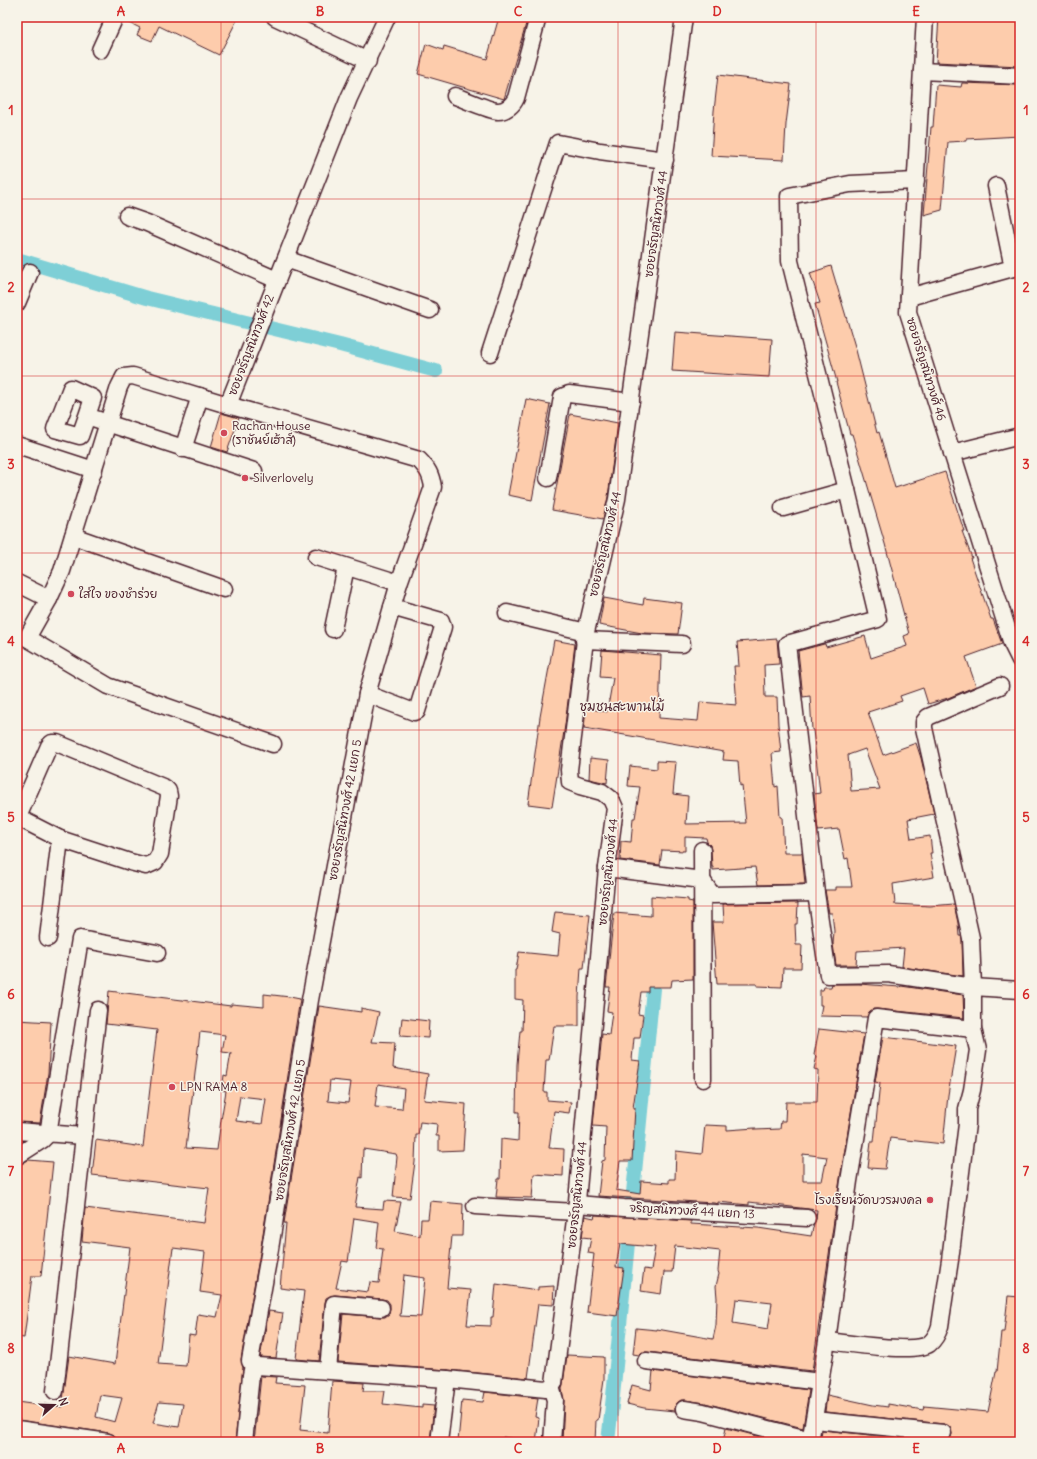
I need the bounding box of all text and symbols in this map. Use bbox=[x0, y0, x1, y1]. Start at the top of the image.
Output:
text: A bbox=[117, 3, 126, 20]
text: B bbox=[316, 3, 325, 20]
text: C bbox=[514, 3, 523, 20]
text: D bbox=[712, 3, 722, 20]
text: E bbox=[912, 3, 920, 20]
text: 1 bbox=[8, 102, 14, 119]
text: 1 bbox=[1023, 102, 1029, 119]
street label: ซอยจรัญสนิทวงศ์ 44 bbox=[641, 169, 670, 278]
text: 2 bbox=[7, 279, 15, 296]
text: 2 bbox=[1022, 279, 1030, 296]
street label: ซอยจรัญสนิทวงศ์ 42 bbox=[224, 292, 277, 398]
street label: ซอยจรัญสนิทวงศ์ 46 bbox=[904, 315, 949, 423]
place label: Rachan House (ราชันย์เฮ้าส์) bbox=[232, 418, 310, 447]
marker: Rachan House (ราชันย์เฮ้าส์) bbox=[219, 428, 229, 438]
text: 3 bbox=[7, 456, 15, 473]
text: 3 bbox=[1022, 456, 1030, 473]
place label: Silverlovely bbox=[253, 470, 313, 485]
marker: Silverlovely bbox=[240, 473, 250, 483]
street label: ซอยจรัญสนิทวงศ์ 44 bbox=[585, 490, 624, 598]
place label: ใส่ใจ ของชำร่วย bbox=[79, 586, 158, 601]
marker: ใส่ใจ ของชำร่วย bbox=[66, 589, 76, 599]
text: 4 bbox=[7, 633, 15, 650]
text: 4 bbox=[1022, 633, 1030, 650]
district label: ชุมชนสะพานไม้ bbox=[579, 697, 665, 716]
street label: ซอยจรัญสนิทวงศ์ 42 แยก 5 bbox=[325, 738, 364, 882]
text: 5 bbox=[7, 809, 15, 826]
text: 5 bbox=[1022, 809, 1030, 826]
street label: ซอยจรัญสนิทวงศ์ 44 bbox=[594, 818, 621, 926]
text: 6 bbox=[7, 986, 15, 1003]
text: 6 bbox=[1022, 986, 1030, 1003]
street label: ซอยจรัญสนิทวงศ์ 42 แยก 5 bbox=[271, 1058, 308, 1202]
place label: LPN RAMA 8 bbox=[180, 1079, 248, 1094]
marker: LPN RAMA 8 bbox=[167, 1082, 177, 1092]
street label: ซอยจรัญสนิทวงศ์ 44 bbox=[563, 1141, 590, 1249]
text: 7 bbox=[8, 1163, 15, 1180]
text: 7 bbox=[1023, 1163, 1030, 1180]
place label: โรงเรียนวัดบวรมงคล bbox=[814, 1192, 922, 1207]
marker: โรงเรียนวัดบวรมงคล bbox=[925, 1195, 935, 1205]
street label: จริญสนิทวงศ์ 44 แยก 13 bbox=[629, 1200, 755, 1221]
text: 8 bbox=[7, 1340, 15, 1357]
text: 8 bbox=[1022, 1340, 1030, 1357]
north arrow bbox=[34, 1385, 74, 1425]
text: N bbox=[56, 1396, 71, 1408]
text: A bbox=[117, 1440, 126, 1457]
text: B bbox=[316, 1440, 325, 1457]
text: C bbox=[514, 1440, 523, 1457]
text: D bbox=[712, 1440, 722, 1457]
text: E bbox=[912, 1440, 920, 1457]

